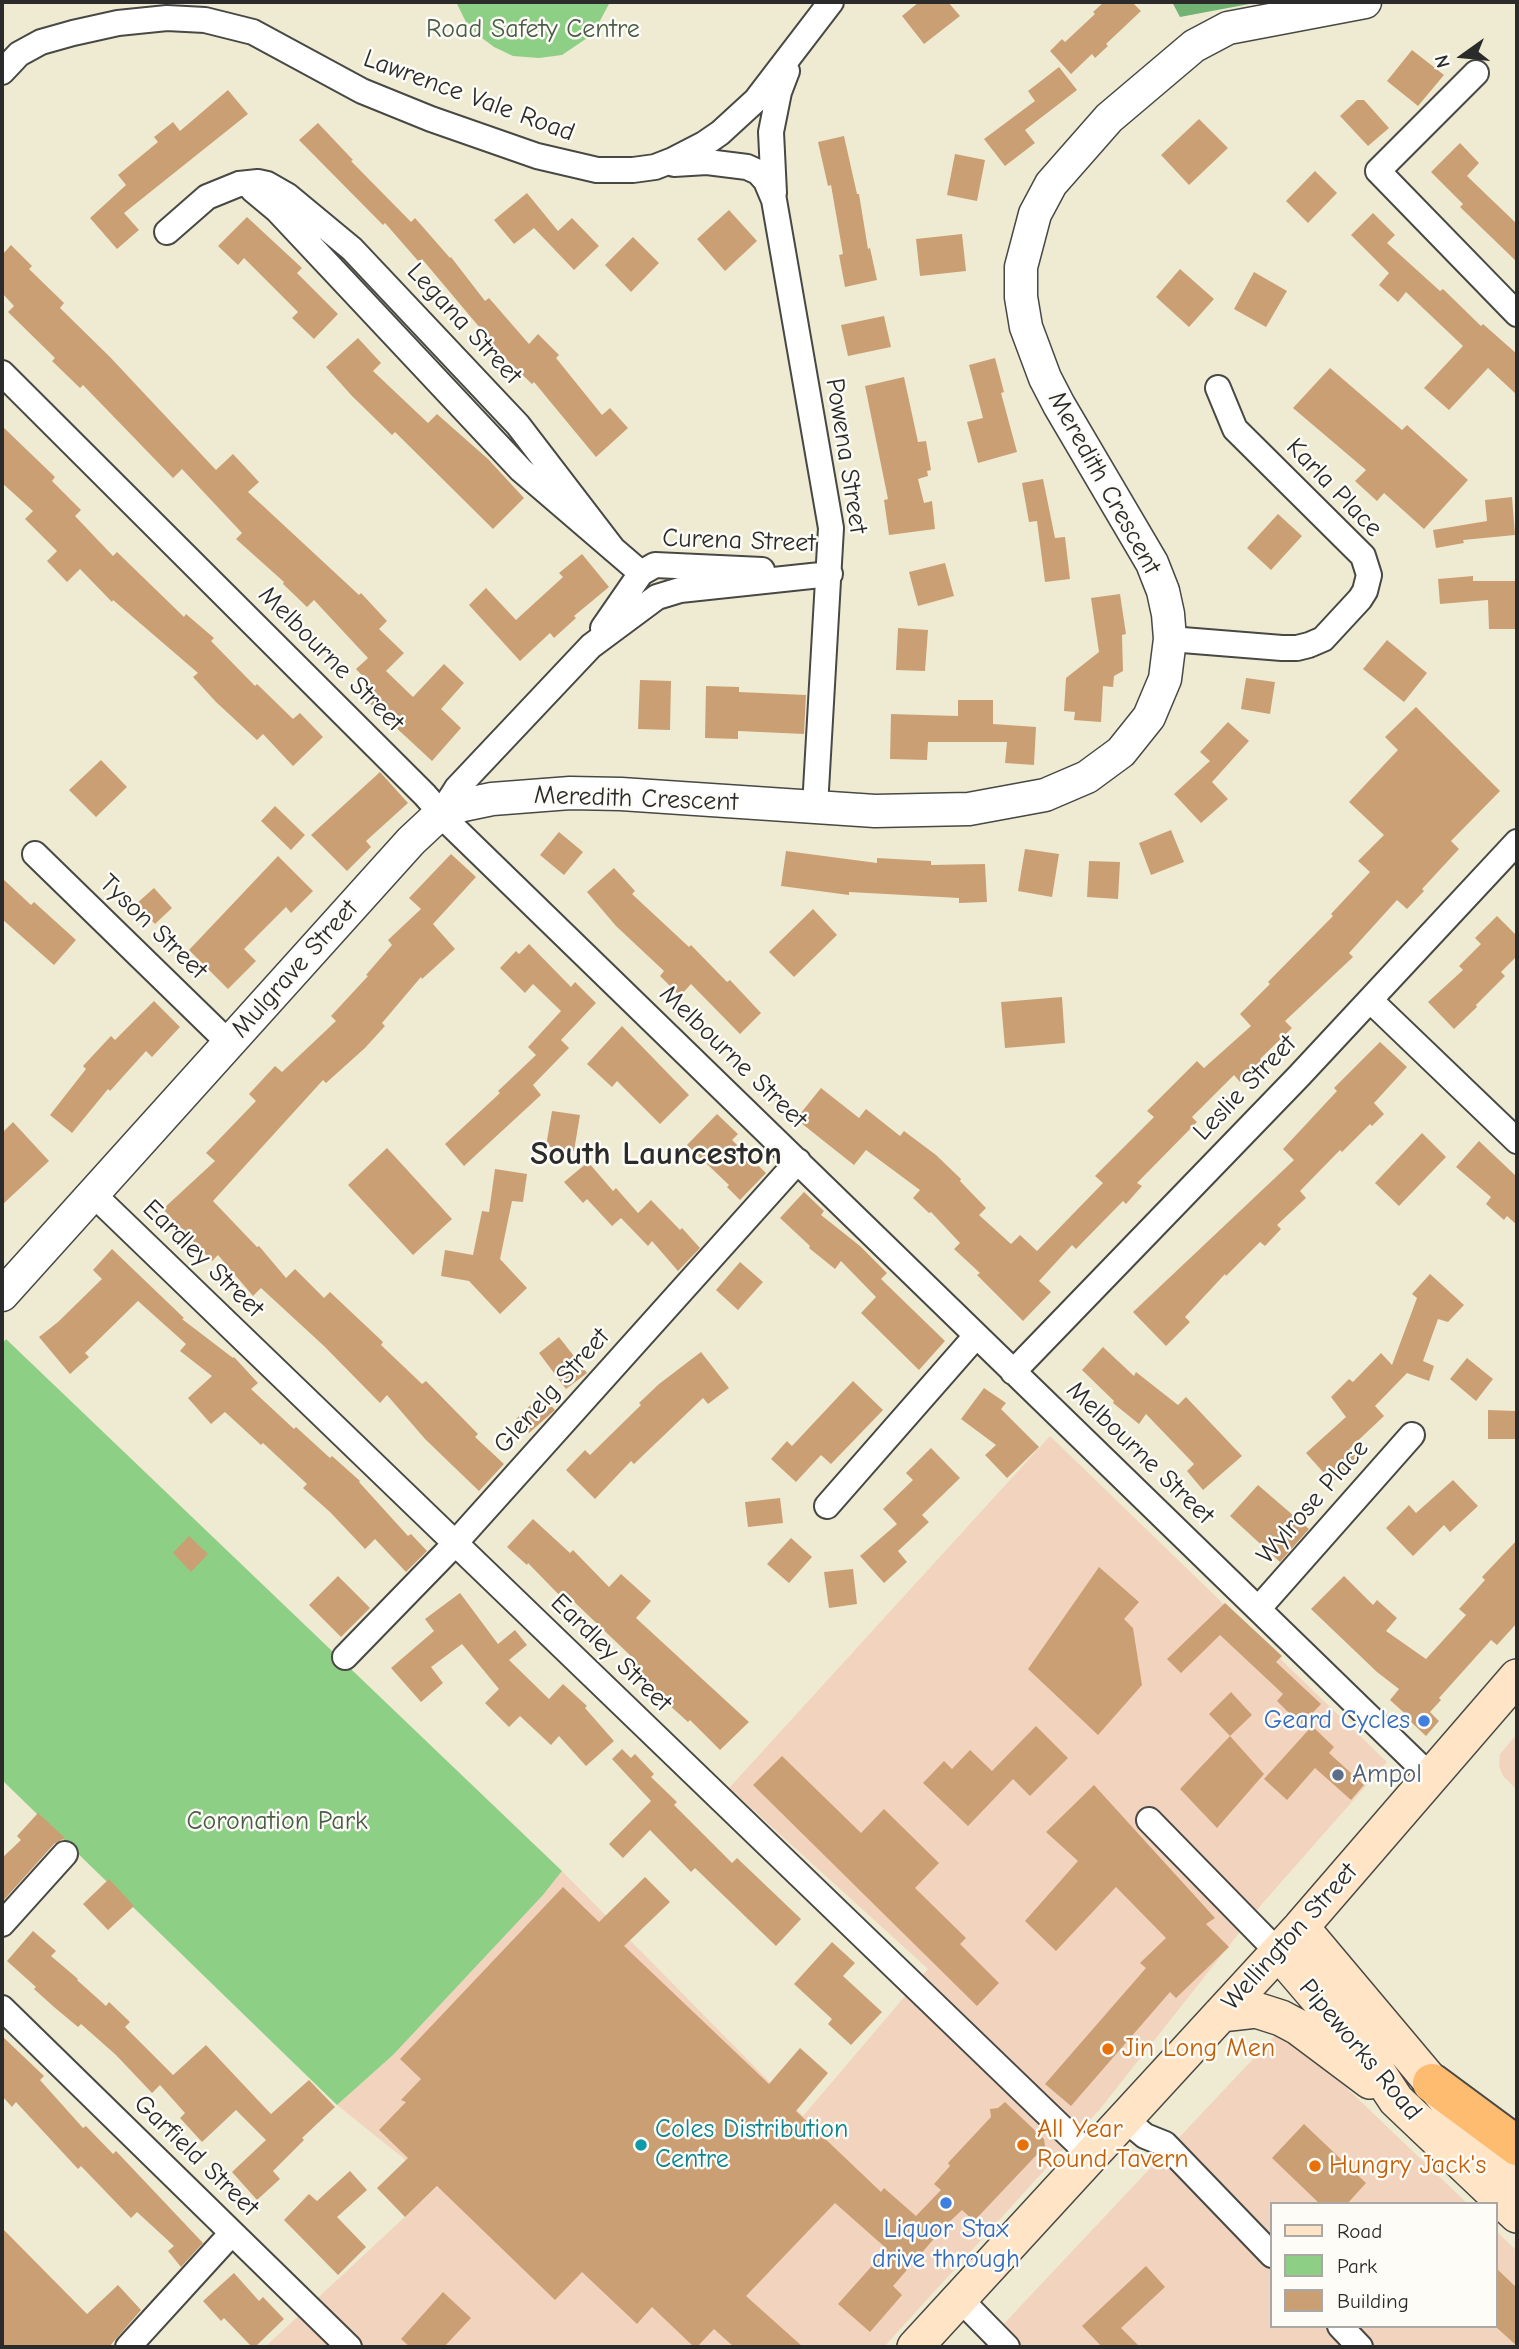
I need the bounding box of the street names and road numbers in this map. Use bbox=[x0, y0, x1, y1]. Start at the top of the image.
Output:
street label: Lawrence Vale Road bbox=[359, 43, 579, 149]
street label: Legana Street bbox=[400, 257, 528, 391]
street label: Powena Street bbox=[818, 376, 874, 536]
street label: Meredith Crescent bbox=[1041, 386, 1167, 580]
street label: Karla Place bbox=[1279, 432, 1389, 544]
street label: Curena Street bbox=[662, 523, 816, 559]
street label: Melbourne Street bbox=[252, 580, 410, 738]
street label: Meredith Crescent bbox=[533, 780, 739, 818]
street label: Tyson Street bbox=[93, 868, 213, 986]
street label: Mulgrave Street bbox=[225, 894, 365, 1044]
street label: Melbourne Street bbox=[653, 979, 813, 1135]
street label: Leslie Street bbox=[1187, 1029, 1303, 1147]
street label: Eardley Street bbox=[136, 1193, 270, 1325]
street label: Glenelg Street bbox=[488, 1322, 616, 1460]
street label: Melbourne Street bbox=[1060, 1375, 1220, 1531]
street label: Wylrose Place bbox=[1250, 1433, 1376, 1571]
street label: Eardley Street bbox=[544, 1587, 678, 1719]
street label: Wellington Street bbox=[1216, 1857, 1364, 2017]
street label: Pipeworks Road bbox=[1292, 1973, 1428, 2127]
street label: Garfield Street bbox=[127, 2089, 265, 2223]

